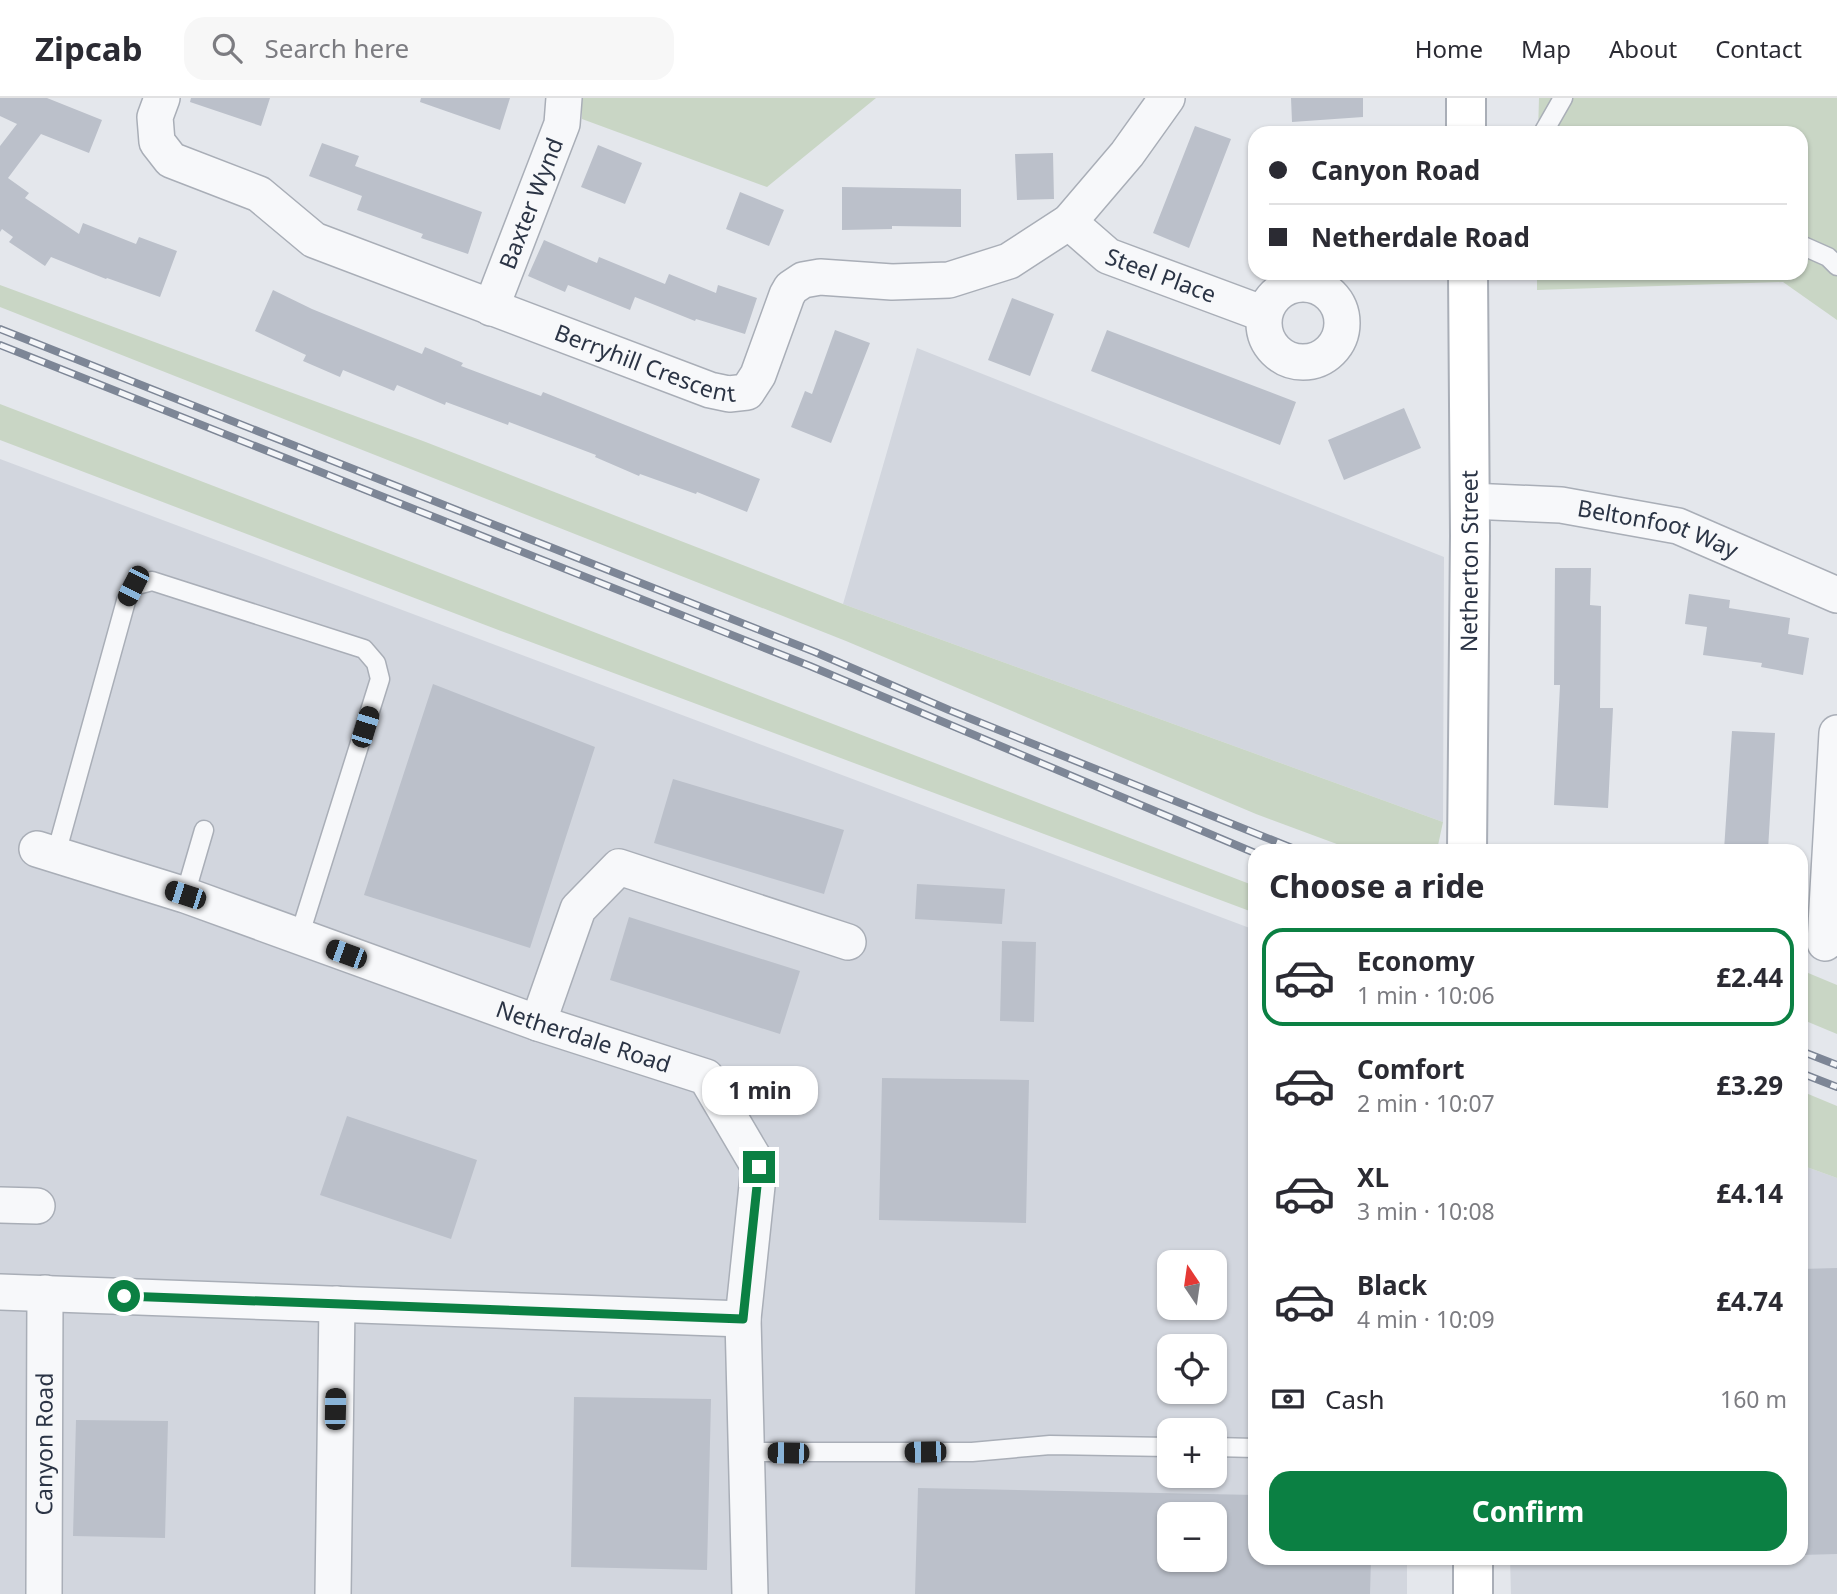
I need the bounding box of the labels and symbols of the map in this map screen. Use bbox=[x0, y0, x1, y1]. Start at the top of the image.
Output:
street label: Baxter Wynd bbox=[491, 133, 570, 273]
street label: Steel Place bbox=[1101, 240, 1221, 310]
street label: Berryhill Crescent bbox=[550, 316, 737, 409]
street label: Netherton Street bbox=[1452, 470, 1485, 652]
street label: Beltonfoot Way bbox=[1575, 491, 1744, 565]
car bbox=[115, 563, 152, 609]
car bbox=[349, 704, 382, 750]
car bbox=[162, 879, 209, 911]
car bbox=[323, 937, 370, 971]
street label: Netherdale Road bbox=[492, 992, 675, 1080]
callout: 1 min bbox=[701, 1066, 817, 1114]
route end bbox=[743, 1151, 775, 1183]
north arrow bbox=[1157, 1250, 1227, 1320]
route start bbox=[108, 1280, 140, 1312]
street label: Canyon Road bbox=[27, 1373, 60, 1515]
car bbox=[325, 1388, 346, 1430]
car bbox=[904, 1441, 947, 1463]
car bbox=[767, 1442, 810, 1464]

